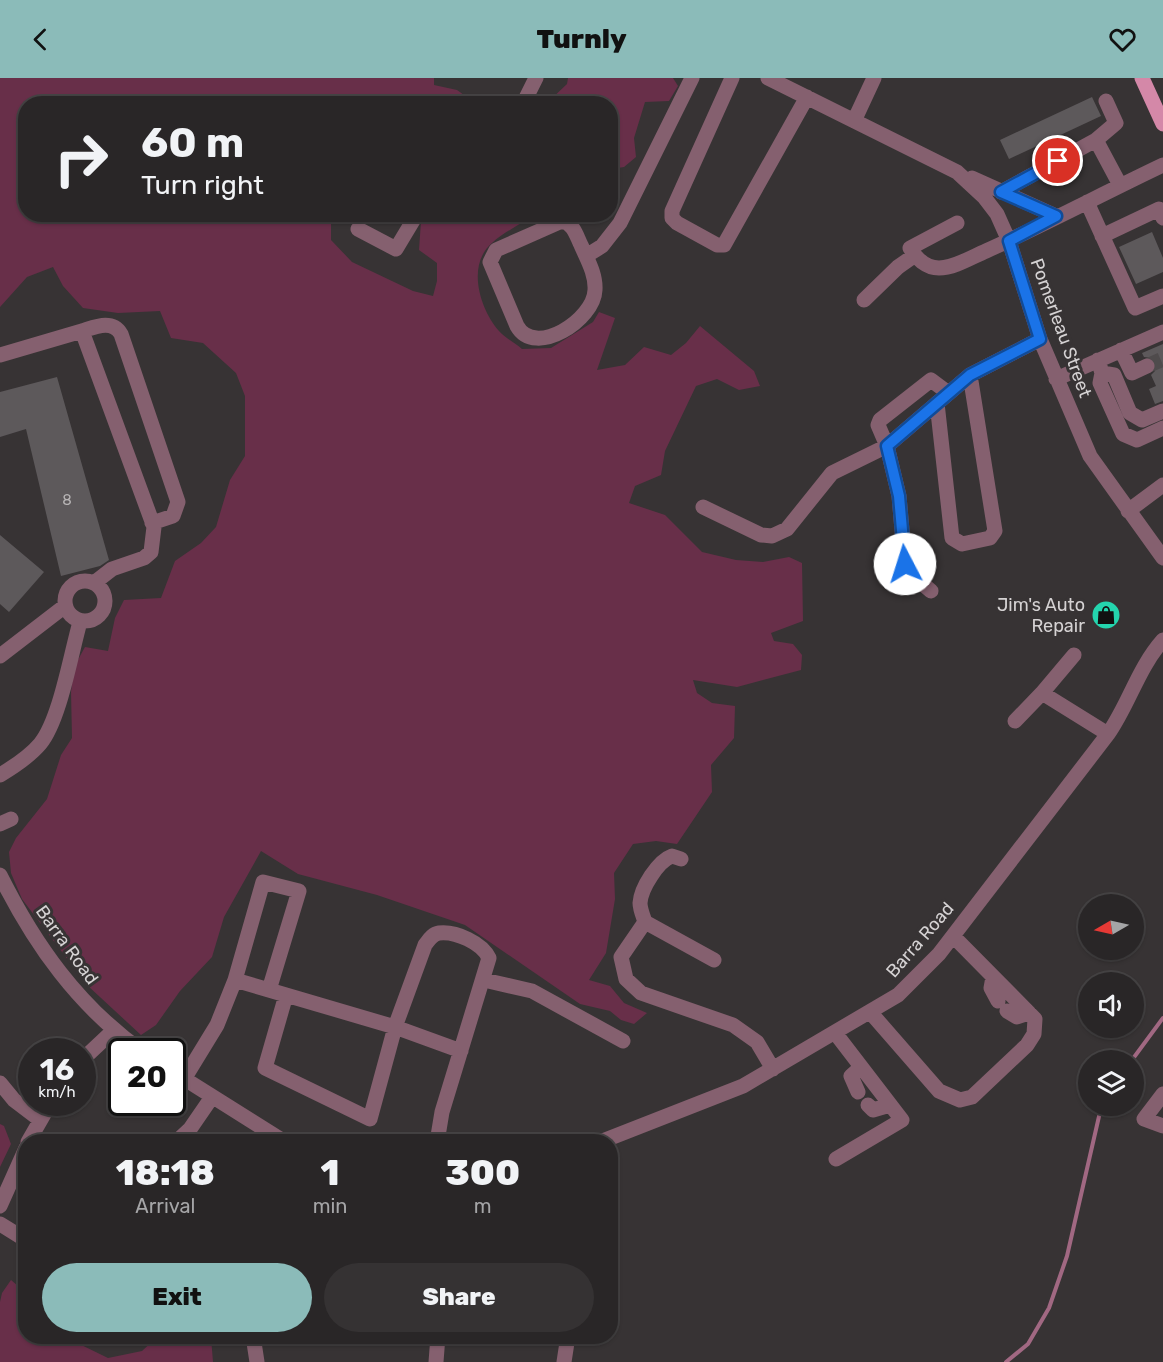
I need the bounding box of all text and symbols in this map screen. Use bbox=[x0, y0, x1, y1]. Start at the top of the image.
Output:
icon: back bbox=[24, 23, 57, 56]
text: Turnly bbox=[536, 23, 627, 55]
icon: heart bbox=[1106, 23, 1139, 56]
text: 60 m bbox=[141, 118, 244, 168]
icon: right bbox=[42, 120, 120, 198]
pin bbox=[1032, 135, 1083, 186]
icon: arrive bbox=[1041, 144, 1074, 177]
text: Turn right bbox=[141, 169, 264, 201]
street label: Pomerleau Street bbox=[1026, 255, 1096, 401]
house number: 8 bbox=[62, 491, 72, 509]
position arrow bbox=[873, 532, 937, 596]
place label: Jim's Auto Repair bbox=[997, 594, 1085, 637]
shop icon: Jim's Auto Repair bbox=[1090, 599, 1122, 631]
north arrow bbox=[1078, 894, 1144, 960]
map controls bbox=[1078, 894, 1144, 1116]
street label: Barra Road bbox=[881, 898, 959, 982]
street label: Barra Road bbox=[31, 901, 103, 989]
button: sound bbox=[1078, 972, 1144, 1038]
speed limit sign: 20 bbox=[108, 1038, 186, 1116]
button: layers bbox=[1078, 1050, 1144, 1116]
text: 16 bbox=[40, 1052, 74, 1088]
text: km/h bbox=[38, 1083, 76, 1101]
text: 18:18 bbox=[116, 1151, 215, 1194]
text: 1 bbox=[321, 1151, 339, 1194]
text: 300 bbox=[445, 1151, 520, 1194]
text: Arrival bbox=[135, 1194, 195, 1218]
text: min bbox=[313, 1194, 347, 1218]
text: m bbox=[474, 1194, 492, 1218]
button: Exit bbox=[42, 1263, 312, 1332]
button: Share bbox=[324, 1263, 594, 1332]

